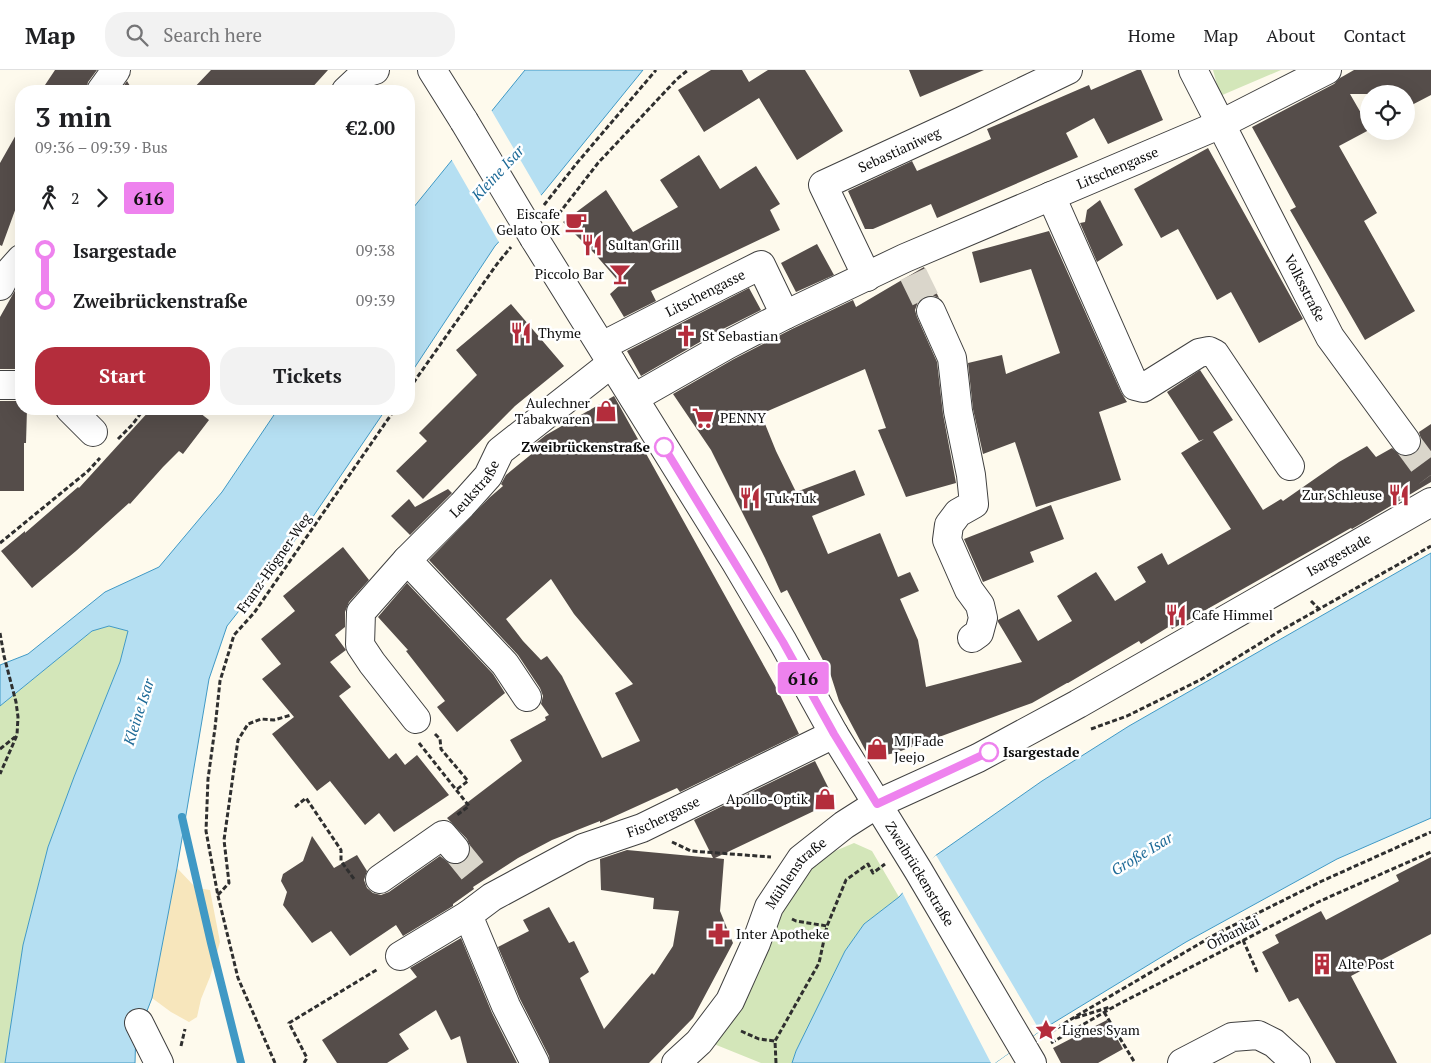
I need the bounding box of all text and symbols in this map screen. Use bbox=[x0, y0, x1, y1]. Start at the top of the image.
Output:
search box bbox=[105, 12, 455, 57]
text: Map bbox=[25, 19, 75, 51]
icon: search bbox=[123, 21, 151, 49]
text: Search here bbox=[163, 22, 262, 47]
text: Home bbox=[1128, 23, 1175, 47]
text: Map bbox=[1203, 23, 1238, 47]
text: About bbox=[1266, 23, 1315, 47]
text: Contact bbox=[1343, 23, 1406, 47]
map controls bbox=[1360, 85, 1415, 140]
button: locate bbox=[1360, 85, 1415, 140]
text: 3 min bbox=[35, 98, 112, 135]
text: €2.00 bbox=[346, 115, 395, 140]
street label: Sebastianiweg bbox=[855, 122, 944, 177]
text: 09:36 – 09:39 · Bus bbox=[35, 136, 168, 158]
water label: Kleine Isar bbox=[466, 140, 529, 205]
street label: Litschengasse bbox=[1074, 142, 1161, 193]
icon: walk bbox=[35, 184, 63, 212]
icon: forward bbox=[88, 184, 116, 212]
text: 616 bbox=[134, 186, 164, 210]
text: 2 bbox=[71, 187, 80, 209]
place label: Eiscafe Gelato OK bbox=[496, 204, 561, 239]
cafe icon: Eiscafe Gelato OK bbox=[563, 209, 589, 235]
restaurant icon: Sultan Grill bbox=[579, 232, 605, 258]
place label: Sultan Grill bbox=[608, 235, 679, 254]
text: Isargestade bbox=[73, 238, 177, 263]
text: 09:38 bbox=[356, 239, 395, 261]
street label: Volksstraße bbox=[1280, 251, 1330, 325]
bar icon: Piccolo Bar bbox=[607, 261, 633, 287]
place label: Piccolo Bar bbox=[535, 264, 605, 283]
street label: Litschengasse bbox=[662, 265, 748, 321]
text: Zweibrückenstraße bbox=[73, 288, 248, 313]
text: 09:39 bbox=[356, 289, 395, 311]
restaurant icon: Thyme bbox=[508, 320, 534, 346]
place label: Thyme bbox=[538, 323, 581, 342]
church icon: St Sebastian bbox=[673, 323, 699, 349]
place label: St Sebastian bbox=[702, 326, 779, 345]
button: Start bbox=[35, 347, 210, 405]
button: Tickets bbox=[220, 347, 395, 405]
place label: Aulechner Tabakwaren bbox=[515, 393, 591, 428]
shop icon: Aulechner Tabakwaren bbox=[593, 398, 619, 424]
supermarket icon: PENNY bbox=[690, 405, 716, 431]
place label: PENNY bbox=[720, 408, 767, 427]
place label: Zweibrückenstraße bbox=[521, 437, 650, 456]
marker: Zweibrückenstraße bbox=[654, 437, 674, 457]
street label: Leukstraße bbox=[445, 457, 503, 521]
restaurant icon: Zur Schleuse bbox=[1386, 482, 1412, 508]
restaurant icon: Tuk Tuk bbox=[737, 485, 763, 511]
place label: Zur Schleuse bbox=[1302, 485, 1382, 504]
place label: Tuk Tuk bbox=[766, 488, 817, 507]
street label: Franz-Högner-Weg bbox=[232, 508, 316, 617]
street label: Isargestade bbox=[1303, 528, 1374, 580]
restaurant icon: Cafe Himmel bbox=[1163, 602, 1189, 628]
place label: Cafe Himmel bbox=[1192, 605, 1273, 624]
line badge: 616 bbox=[774, 662, 832, 694]
text: 616 bbox=[788, 666, 818, 690]
water label: Kleine Isar bbox=[118, 675, 159, 748]
place label: MJ Fade Jeejo bbox=[894, 731, 944, 766]
shop icon: MJ Fade Jeejo bbox=[864, 736, 890, 762]
marker: Isargestade bbox=[979, 742, 999, 762]
place label: Isargestade bbox=[1003, 742, 1080, 761]
shop icon: Apollo-Optik bbox=[812, 786, 838, 812]
place label: Apollo-Optik bbox=[726, 789, 809, 808]
street label: Fischergasse bbox=[624, 791, 703, 842]
street label: Zweibrückenstraße bbox=[881, 818, 959, 930]
water label: Große Isar bbox=[1107, 826, 1177, 879]
street label: Mühlenstraße bbox=[761, 833, 830, 912]
street label: Orbankai bbox=[1203, 911, 1263, 954]
pharmacy icon: Inter Apotheke bbox=[706, 921, 732, 947]
place label: Inter Apotheke bbox=[736, 924, 830, 943]
building icon: Alte Post bbox=[1309, 951, 1335, 977]
place label: Alte Post bbox=[1338, 954, 1395, 973]
place icon: Lignes Syam bbox=[1033, 1017, 1059, 1043]
place label: Lignes Syam bbox=[1062, 1020, 1140, 1039]

